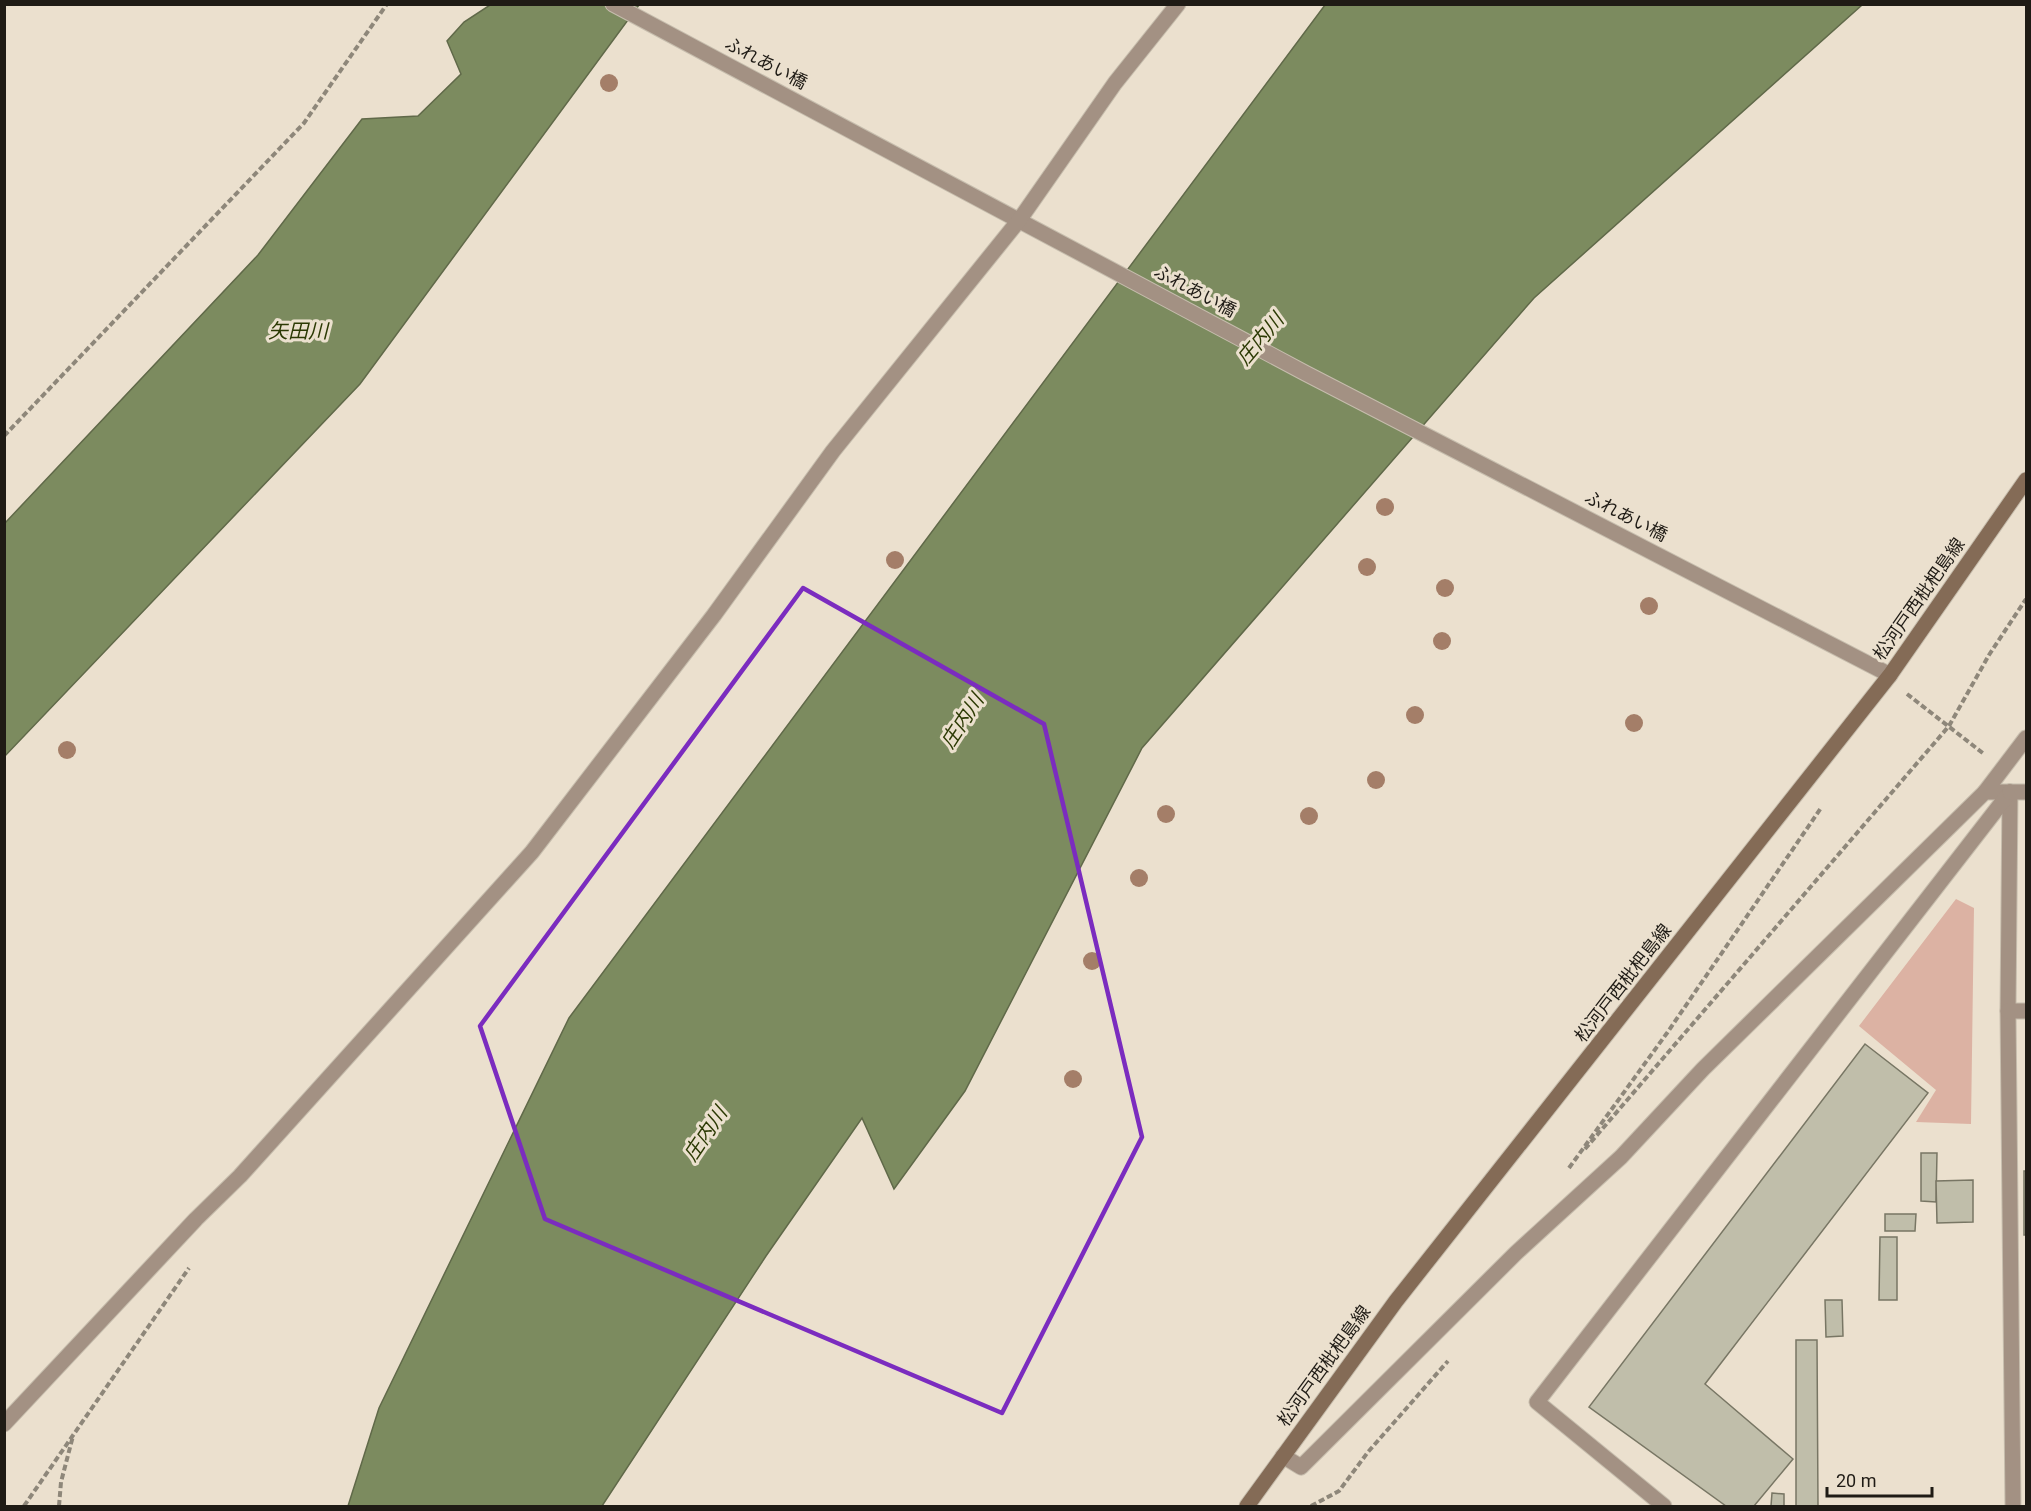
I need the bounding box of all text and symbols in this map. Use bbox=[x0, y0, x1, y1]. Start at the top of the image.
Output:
street label: ふれあい橋 bbox=[722, 32, 811, 93]
street label: ふれあい橋 bbox=[1151, 260, 1240, 321]
water label: 庄内川 bbox=[1232, 307, 1290, 370]
water label: 矢田川 bbox=[268, 319, 330, 343]
street label: ふれあい橋 bbox=[1581, 486, 1671, 545]
street label: 松河戸西枇杷島線 bbox=[1869, 534, 1968, 664]
water label: 庄内川 bbox=[936, 688, 989, 753]
street label: 松河戸西枇杷島線 bbox=[1570, 919, 1675, 1046]
water label: 庄内川 bbox=[678, 1101, 733, 1166]
street label: 松河戸西枇杷島線 bbox=[1273, 1301, 1374, 1430]
scale bar bbox=[1827, 1460, 1932, 1498]
text: 20 m bbox=[1836, 1470, 1876, 1491]

